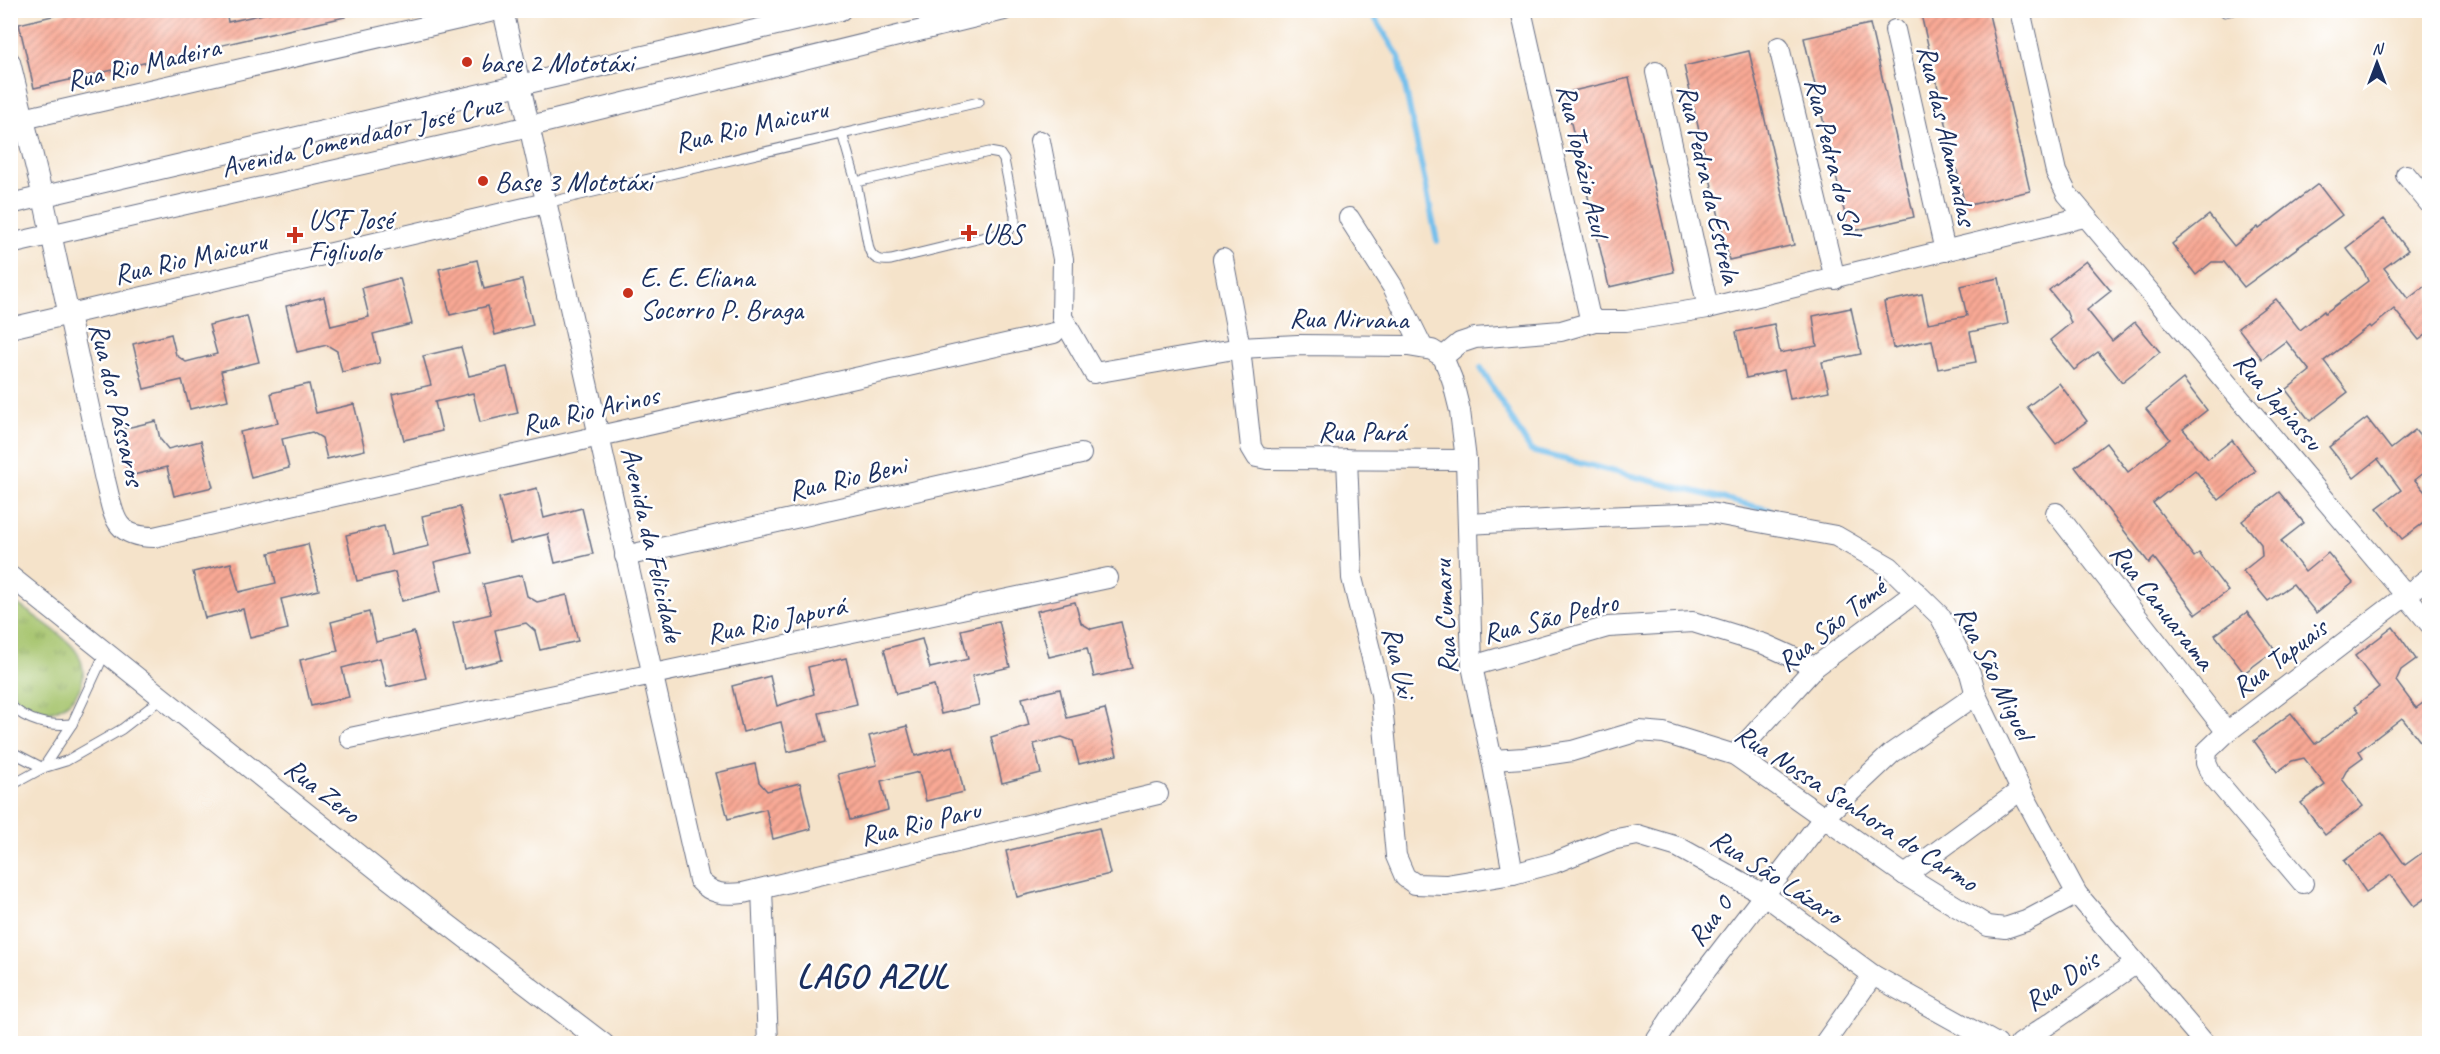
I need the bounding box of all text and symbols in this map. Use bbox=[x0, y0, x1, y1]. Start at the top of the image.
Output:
street label: Rua Rio Madeira bbox=[63, 28, 225, 98]
north arrow bbox=[2347, 33, 2407, 93]
text: N bbox=[2372, 39, 2385, 59]
street label: Rua das Alamandas bbox=[1910, 42, 1986, 231]
place label: base 2 Mototáxi bbox=[479, 45, 638, 80]
marker: base 2 Mototáxi bbox=[460, 55, 474, 69]
street label: Rua Pedra do Sol bbox=[1797, 74, 1871, 243]
street label: Rua Topázio Azul bbox=[1549, 81, 1619, 244]
street label: Rua Pedra da Estrela bbox=[1670, 81, 1750, 289]
street label: Avenida Comendador José Cruz bbox=[218, 86, 507, 185]
street label: Rua Rio Maicuru bbox=[671, 91, 833, 160]
place label: Base 3 Mototáxi bbox=[495, 164, 656, 199]
marker: Base 3 Mototáxi bbox=[476, 174, 490, 188]
place label: USF José Figliuolo bbox=[308, 202, 396, 269]
place label: UBS bbox=[982, 216, 1026, 251]
street label: Rua Rio Maicuru bbox=[110, 223, 272, 292]
marker: UBS bbox=[960, 224, 978, 242]
marker: USF José Figliuolo bbox=[286, 226, 304, 244]
place label: E. E. Eliana Socorro P. Braga bbox=[640, 260, 805, 327]
marker: E. E. Eliana Socorro P. Braga bbox=[621, 286, 635, 300]
street label: Rua Nirvana bbox=[1289, 300, 1411, 337]
street label: Rua dos Pássaros bbox=[82, 319, 154, 491]
street label: Rua Japiassu bbox=[2226, 345, 2332, 459]
street label: Rua Rio Arinos bbox=[518, 376, 664, 442]
street label: Rua Pará bbox=[1318, 414, 1409, 449]
street label: Avenida da Felicidade bbox=[613, 443, 692, 647]
street label: Rua Rio Beni bbox=[785, 446, 913, 508]
street label: Rua Canuarama bbox=[2102, 536, 2224, 678]
street label: Rua Cumaru bbox=[1424, 557, 1465, 675]
street label: Rua São Tomé bbox=[1770, 567, 1896, 679]
street label: Rua São Pedro bbox=[1479, 583, 1623, 651]
street label: Rua Rio Japurá bbox=[703, 587, 852, 651]
street label: Rua São Miguel bbox=[1947, 600, 2044, 750]
street label: Rua Tapuais bbox=[2225, 609, 2336, 705]
street label: Rua Uxi bbox=[1374, 623, 1425, 705]
street label: Rua Nossa Senhora do Carmo bbox=[1729, 716, 1987, 900]
street label: Rua Zero bbox=[278, 750, 369, 832]
street label: Rua Rio Paru bbox=[857, 791, 985, 853]
street label: Rua São Lázaro bbox=[1704, 821, 1852, 934]
street label: Rua 0 bbox=[1679, 886, 1741, 953]
street label: Rua Dois bbox=[2017, 941, 2107, 1019]
district label: LAGO AZUL bbox=[797, 954, 949, 997]

